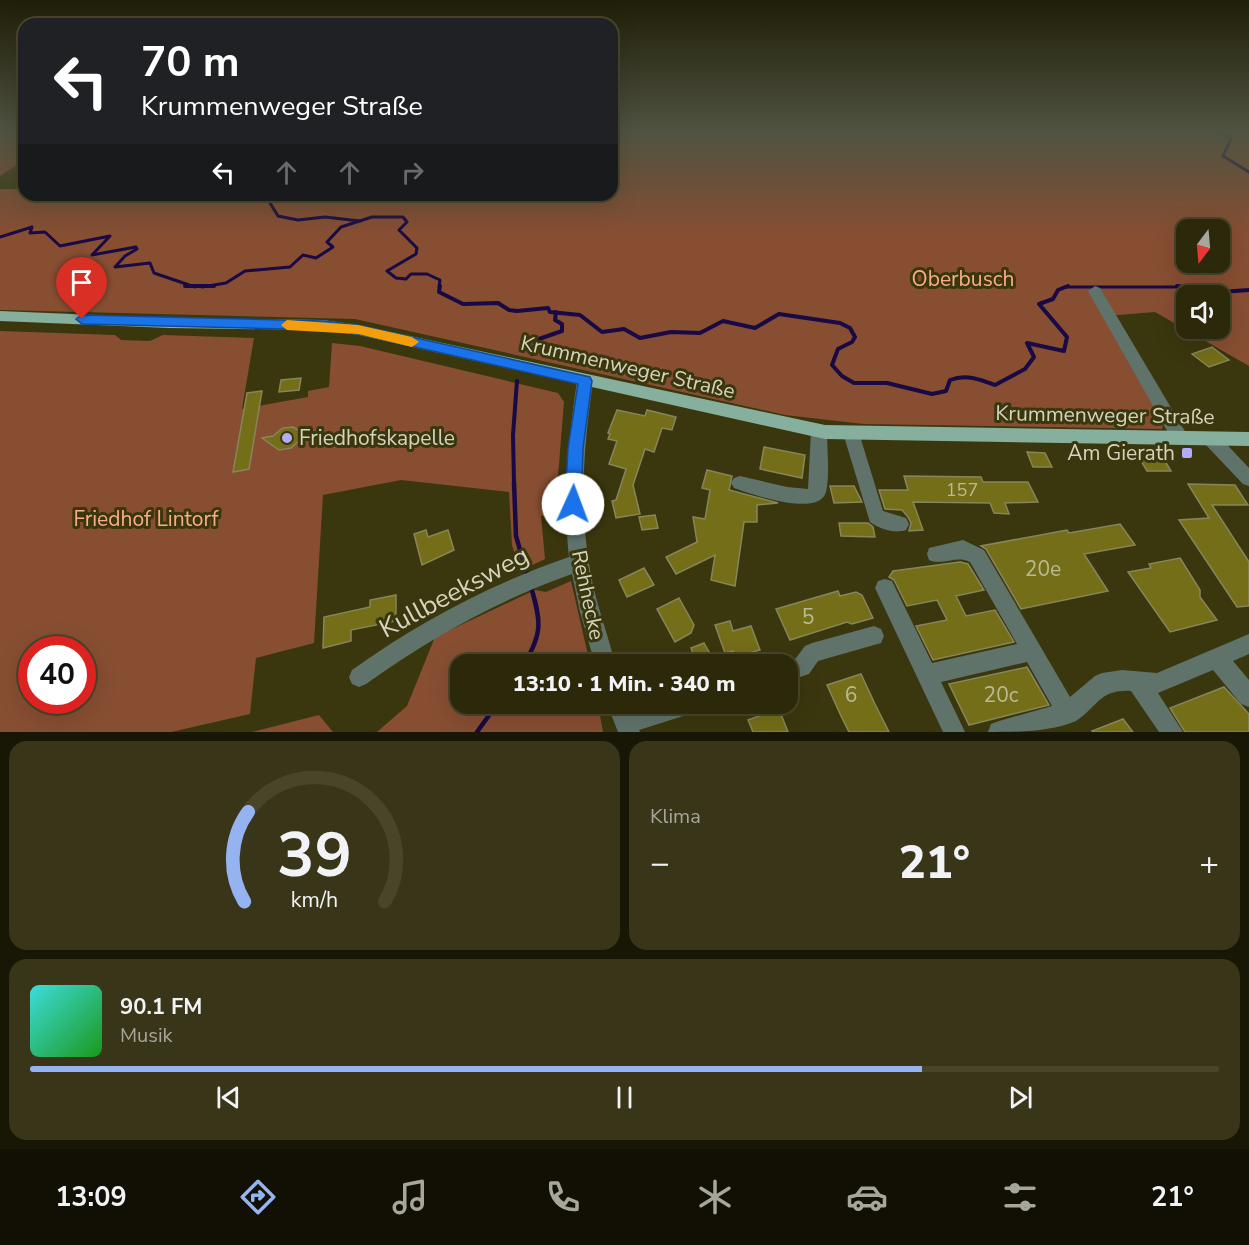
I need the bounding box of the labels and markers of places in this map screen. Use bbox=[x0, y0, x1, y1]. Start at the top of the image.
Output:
pin bbox=[56, 257, 107, 319]
place label: Friedhofskapelle bbox=[299, 424, 455, 452]
marker: Friedhofskapelle bbox=[280, 431, 294, 445]
place label: Am Gierath bbox=[1067, 439, 1175, 467]
marker: Am Gierath bbox=[1180, 446, 1194, 460]

